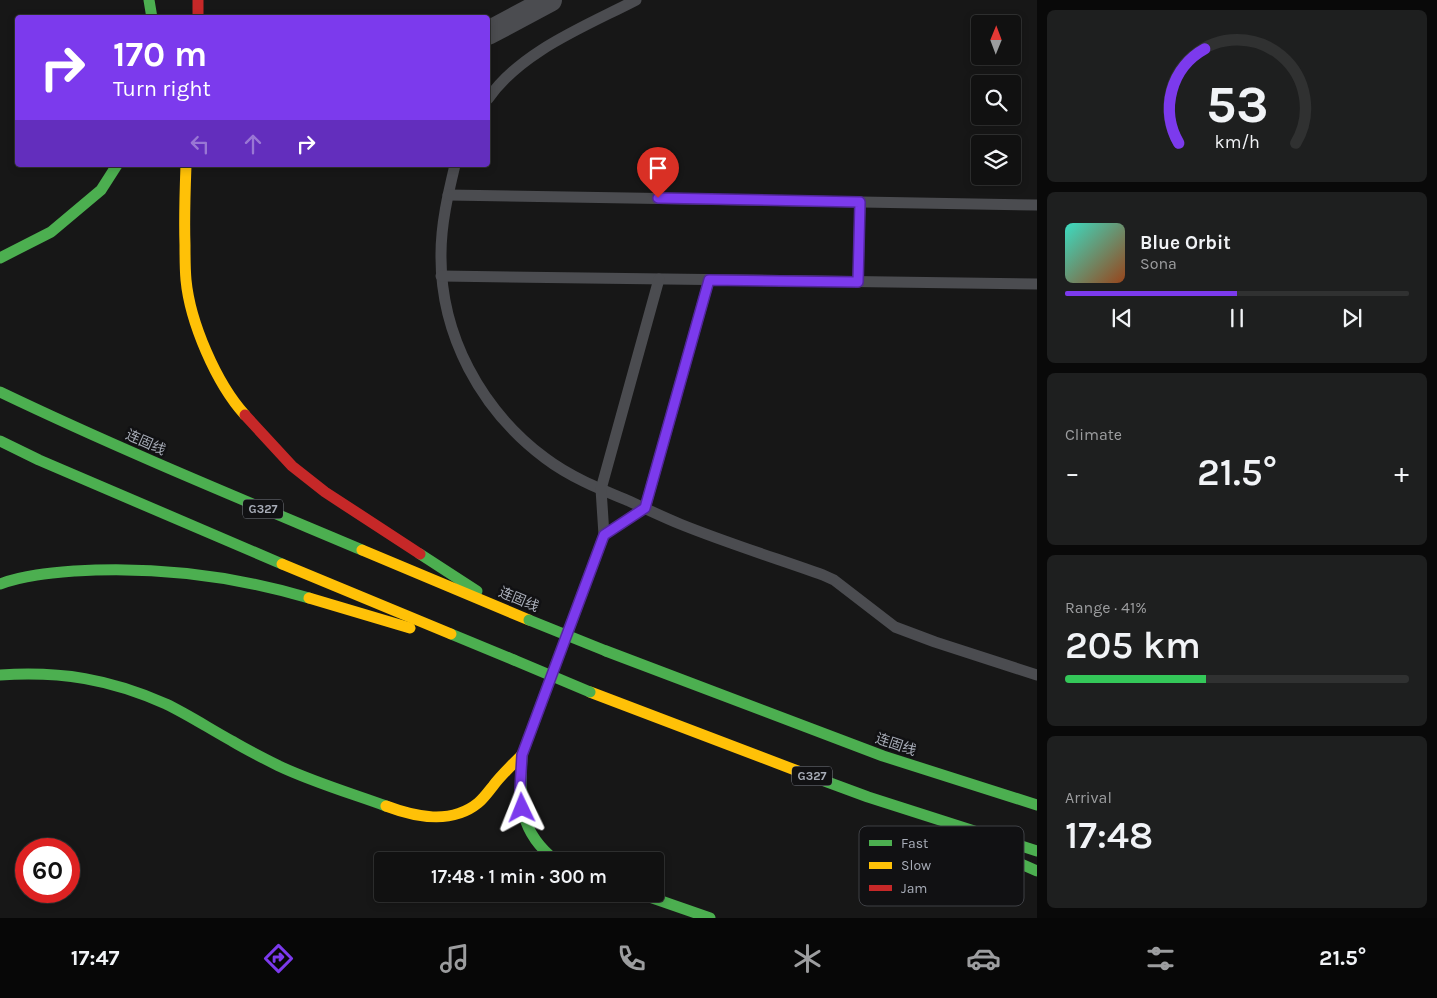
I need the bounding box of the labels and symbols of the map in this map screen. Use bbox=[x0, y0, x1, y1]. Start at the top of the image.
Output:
north arrow bbox=[971, 15, 1021, 65]
pin bbox=[637, 147, 679, 198]
street label: 连固线 bbox=[123, 426, 168, 459]
road number: G327 bbox=[243, 499, 283, 518]
street label: 连固线 bbox=[496, 583, 541, 615]
street label: 连固线 bbox=[873, 730, 918, 759]
road number: G327 bbox=[792, 766, 832, 786]
position arrow bbox=[495, 781, 547, 833]
legend bbox=[859, 826, 1024, 906]
text: Fast bbox=[901, 835, 928, 852]
speed limit sign: 60 bbox=[15, 838, 80, 903]
text: Slow bbox=[901, 857, 931, 874]
text: Jam bbox=[901, 880, 927, 897]

